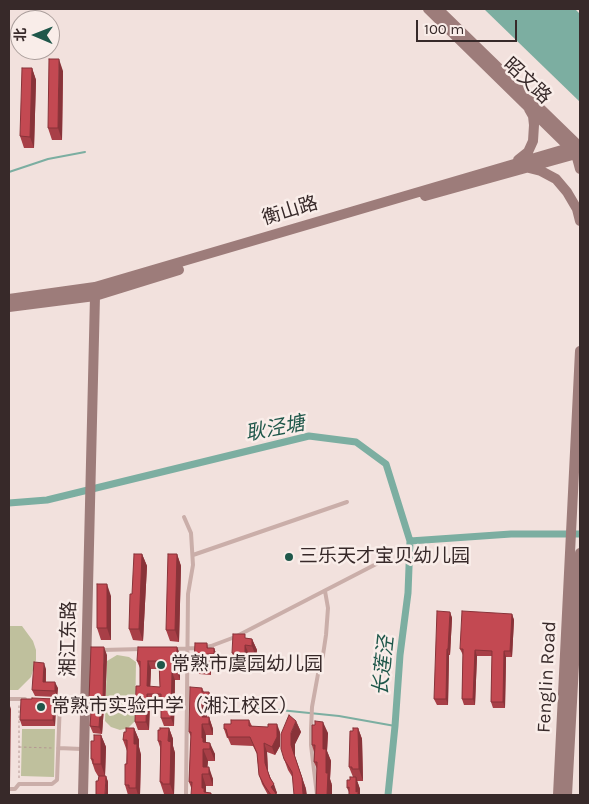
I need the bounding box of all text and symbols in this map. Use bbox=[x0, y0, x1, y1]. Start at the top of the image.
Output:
north arrow bbox=[10, 10, 60, 60]
scale bar bbox=[419, 10, 520, 42]
text: 100 m bbox=[424, 20, 464, 38]
text: 北 bbox=[12, 28, 29, 42]
street label: 昭文路 bbox=[498, 53, 556, 109]
street label: 衡山路 bbox=[259, 192, 321, 230]
water label: 耿泾塘 bbox=[243, 411, 307, 447]
place label: 三乐天才宝贝幼儿园 bbox=[299, 546, 470, 568]
marker: 三乐天才宝贝幼儿园 bbox=[283, 551, 295, 563]
street label: 湘江东路 bbox=[57, 601, 81, 677]
street label: Fenglin Road bbox=[533, 620, 561, 734]
water label: 长莲泾 bbox=[369, 635, 399, 697]
place label: 常熟市虞园幼儿园 bbox=[171, 654, 323, 676]
marker: 常熟市虞园幼儿园 bbox=[155, 659, 167, 671]
place label: 常熟市实验中学（湘江校区） bbox=[51, 696, 298, 718]
marker: 常熟市实验中学（湘江校区） bbox=[35, 701, 47, 713]

